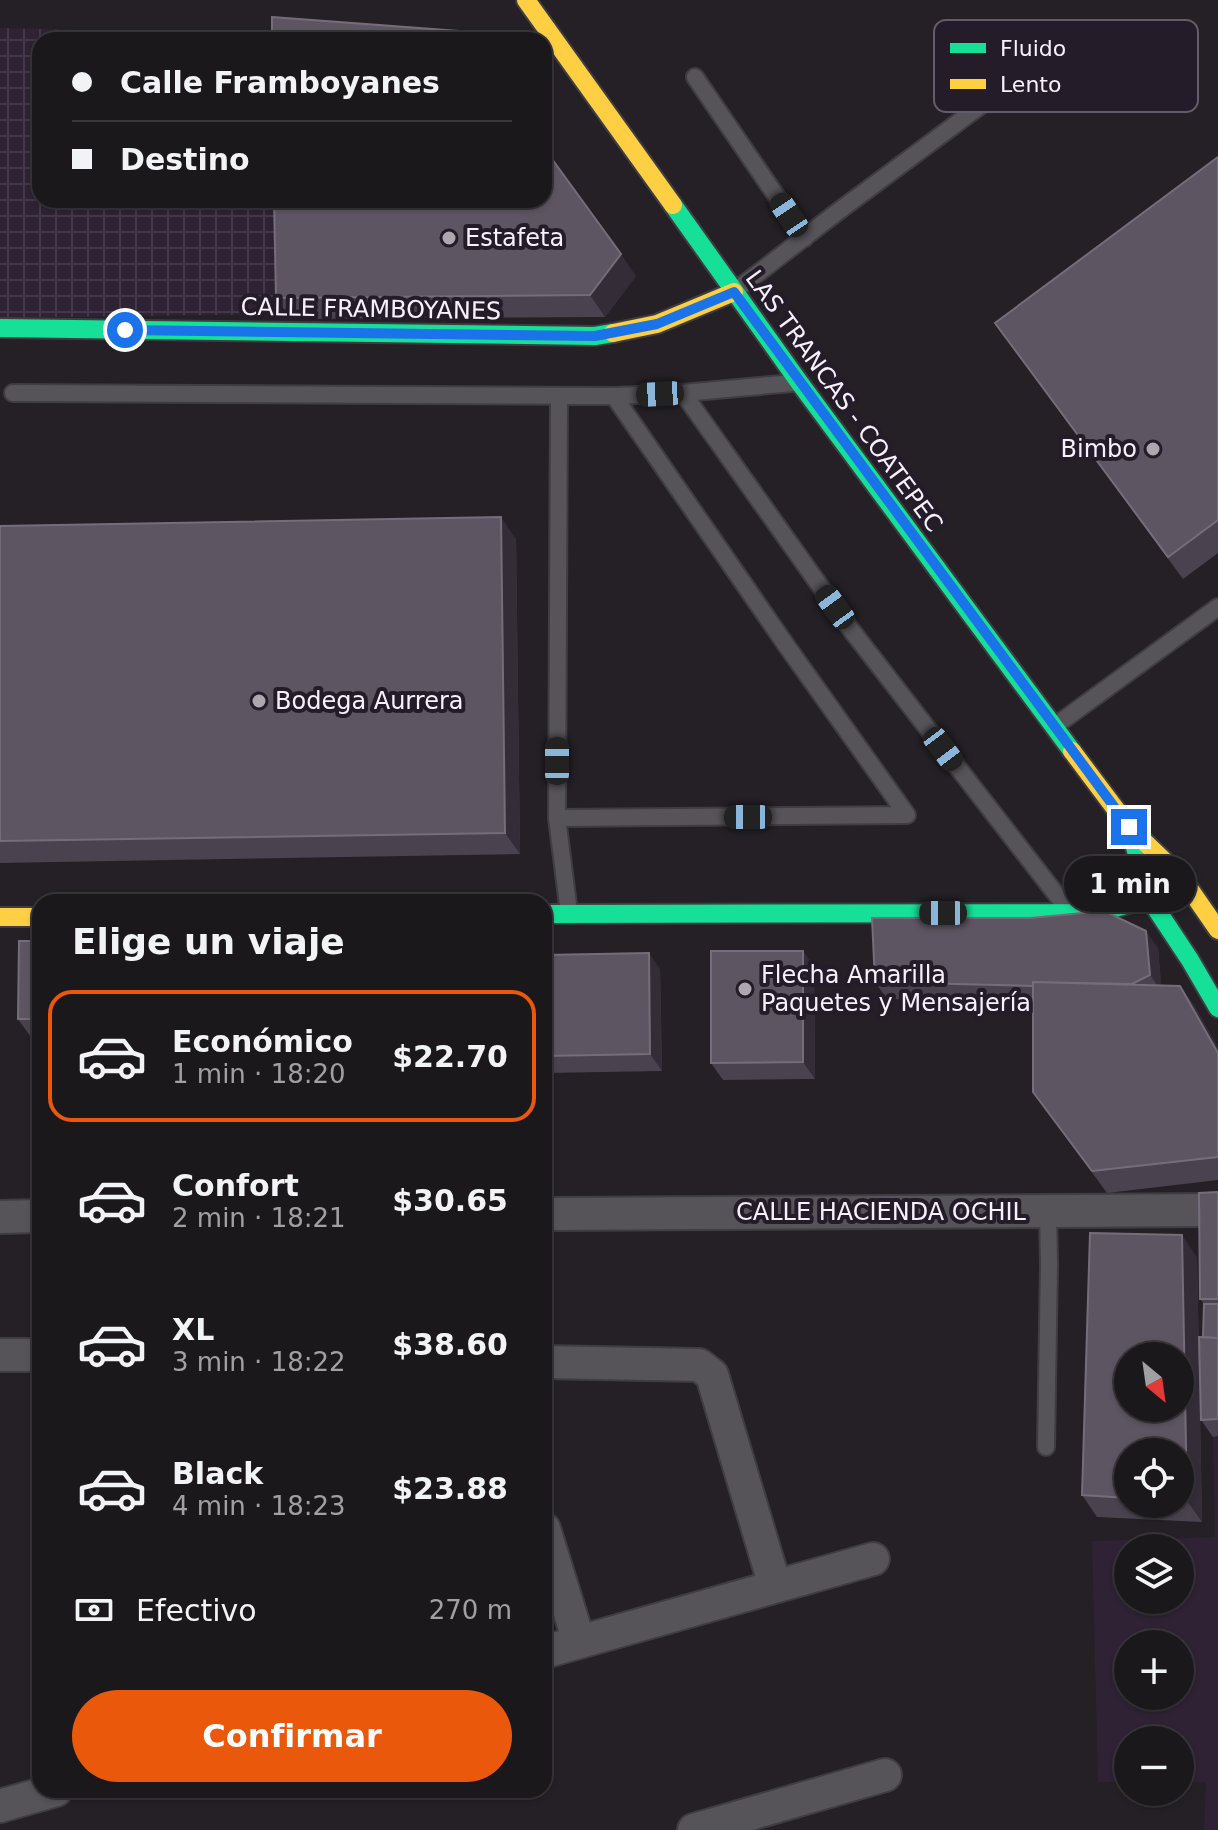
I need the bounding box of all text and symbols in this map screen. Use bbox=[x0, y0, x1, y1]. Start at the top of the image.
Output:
legend bbox=[934, 20, 1198, 112]
text: Fluido bbox=[1000, 36, 1066, 61]
text: Calle Framboyanes bbox=[120, 65, 440, 100]
text: Lento bbox=[1000, 72, 1061, 97]
text: Destino bbox=[120, 142, 250, 177]
car bbox=[766, 188, 812, 242]
place label: Estafeta bbox=[465, 224, 564, 252]
marker: Estafeta bbox=[440, 229, 458, 247]
street label: LAS TRANCAS - COATEPEC bbox=[740, 265, 948, 537]
street label: CALLE FRAMBOYANES bbox=[241, 293, 501, 325]
route start bbox=[107, 312, 143, 348]
car bbox=[635, 381, 685, 407]
place label: Bimbo bbox=[1061, 435, 1137, 463]
marker: Bimbo bbox=[1144, 440, 1162, 458]
car bbox=[811, 581, 859, 633]
place label: Bodega Aurrera bbox=[275, 687, 463, 715]
marker: Bodega Aurrera bbox=[250, 692, 268, 710]
car bbox=[919, 723, 967, 775]
car bbox=[545, 737, 569, 785]
car bbox=[724, 805, 772, 829]
route end bbox=[1111, 809, 1147, 845]
callout: 1 min bbox=[1063, 855, 1195, 911]
text: 1 min bbox=[1089, 869, 1171, 899]
car bbox=[919, 901, 967, 925]
text: Elige un viaje bbox=[72, 921, 345, 962]
place label: Flecha Amarilla Paquetes y Mensajería bbox=[761, 961, 1031, 1017]
marker: Flecha Amarilla Paquetes y Mensajería bbox=[736, 980, 754, 998]
icon: car bbox=[76, 1020, 148, 1092]
text: Económico bbox=[172, 1024, 353, 1059]
text: $22.70 bbox=[392, 1039, 508, 1074]
text: 1 min · 18:20 bbox=[172, 1059, 346, 1089]
icon: car bbox=[76, 1164, 148, 1236]
text: Confort bbox=[172, 1168, 299, 1203]
text: $30.65 bbox=[392, 1183, 508, 1218]
street label: CALLE HACIENDA OCHIL bbox=[736, 1198, 1027, 1226]
text: 2 min · 18:21 bbox=[172, 1203, 346, 1233]
icon: car bbox=[76, 1308, 148, 1380]
text: XL bbox=[172, 1312, 214, 1347]
text: $38.60 bbox=[392, 1327, 508, 1362]
north arrow bbox=[1114, 1342, 1194, 1422]
map controls bbox=[1114, 1342, 1194, 1806]
text: 3 min · 18:22 bbox=[172, 1347, 346, 1377]
button: locate bbox=[1114, 1438, 1194, 1518]
icon: car bbox=[76, 1452, 148, 1524]
text: Black bbox=[172, 1456, 263, 1491]
text: $23.88 bbox=[392, 1471, 508, 1506]
text: 4 min · 18:23 bbox=[172, 1491, 346, 1521]
button: layers bbox=[1114, 1534, 1194, 1614]
icon: cash bbox=[72, 1588, 116, 1632]
text: Efectivo bbox=[136, 1593, 257, 1628]
text: 270 m bbox=[429, 1595, 512, 1625]
button: + bbox=[1114, 1630, 1194, 1710]
button: Confirmar bbox=[72, 1690, 512, 1782]
button: − bbox=[1114, 1726, 1194, 1806]

